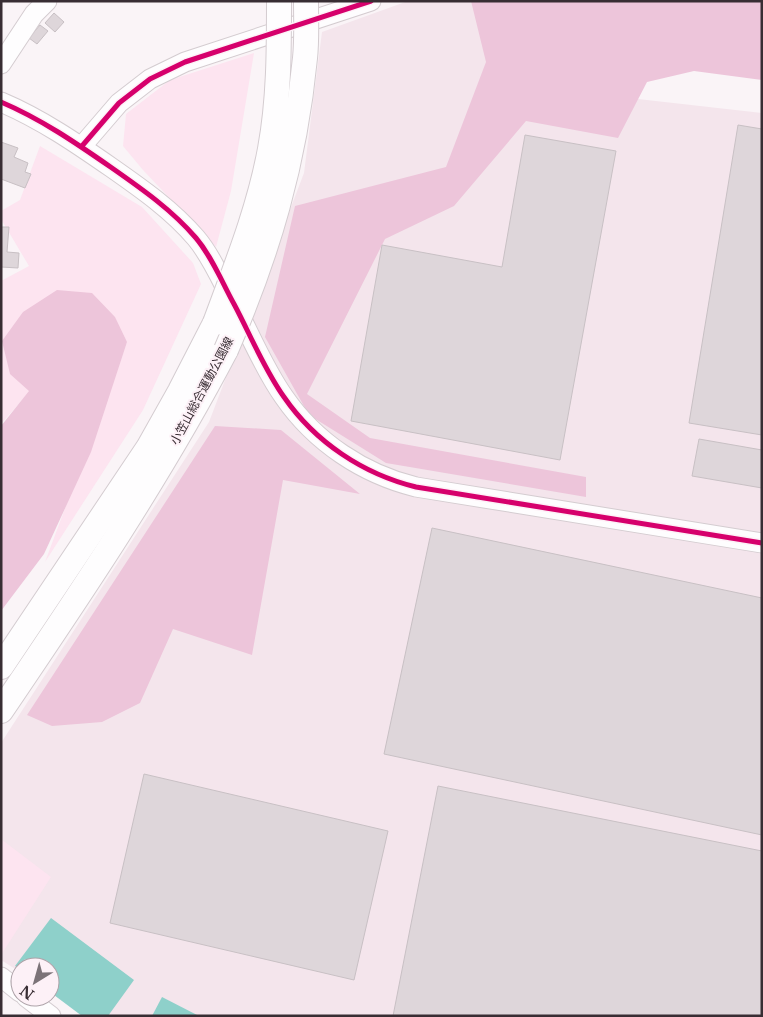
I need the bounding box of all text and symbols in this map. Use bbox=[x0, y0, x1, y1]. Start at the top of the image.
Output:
street label: 小笠山総合運動公園線 bbox=[167, 334, 236, 447]
north arrow bbox=[10, 957, 60, 1007]
text: N bbox=[17, 981, 38, 1004]

